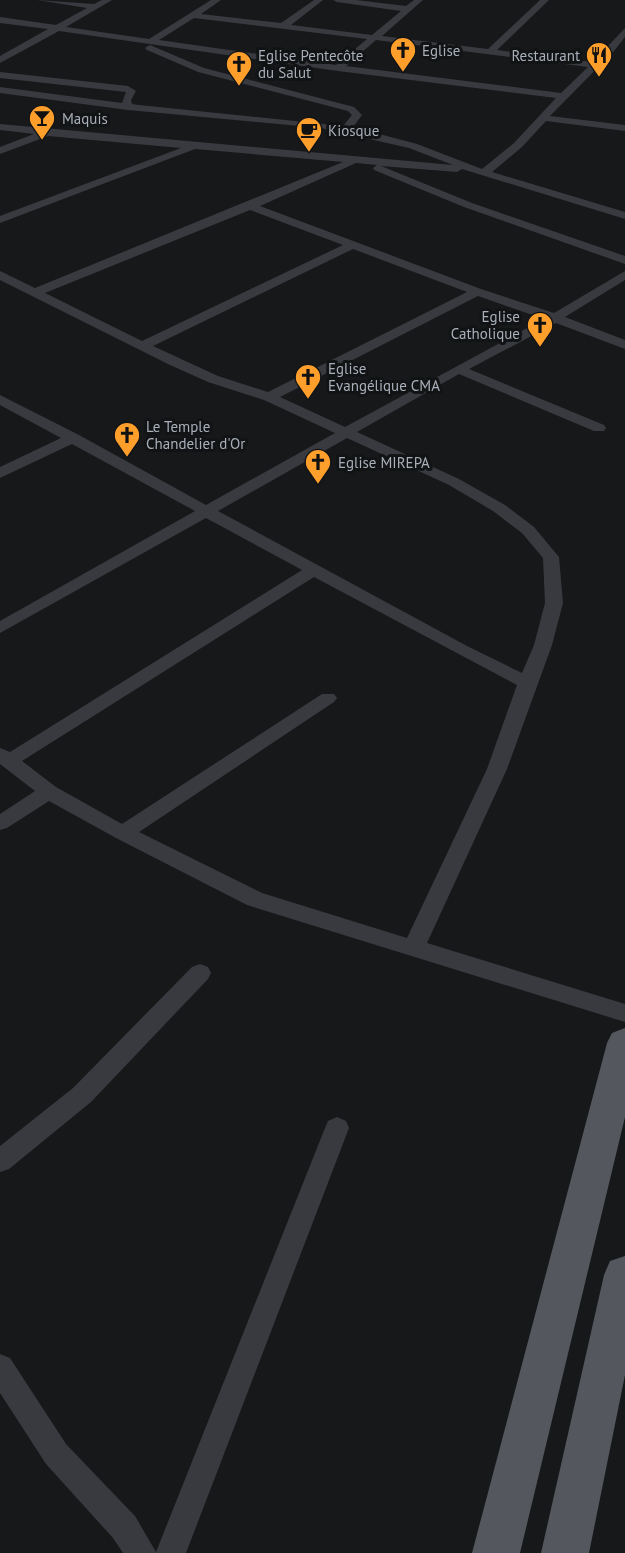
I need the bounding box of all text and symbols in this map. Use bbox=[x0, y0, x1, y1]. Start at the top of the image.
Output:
church icon: Eglise bbox=[388, 35, 418, 73]
restaurant icon: Restaurant bbox=[584, 40, 614, 78]
place label: Eglise bbox=[422, 41, 460, 60]
place label: Eglise Pentecôte du Salut bbox=[258, 46, 363, 82]
place label: Restaurant bbox=[511, 46, 580, 65]
church icon: Eglise Pentecôte du Salut bbox=[224, 49, 254, 87]
bar icon: Maquis bbox=[27, 103, 57, 141]
place label: Maquis bbox=[62, 109, 108, 128]
cafe icon: Kiosque bbox=[294, 115, 324, 153]
place label: Kiosque bbox=[328, 121, 379, 140]
place label: Eglise Catholique bbox=[451, 307, 520, 343]
church icon: Eglise Catholique bbox=[525, 310, 555, 348]
place label: Eglise Evangélique CMA bbox=[328, 359, 440, 395]
church icon: Eglise Evangélique CMA bbox=[293, 362, 323, 400]
place label: Le Temple Chandelier d'Or bbox=[146, 417, 245, 453]
church icon: Le Temple Chandelier d'Or bbox=[112, 420, 142, 458]
church icon: Eglise MIREPA bbox=[303, 447, 333, 485]
place label: Eglise MIREPA bbox=[338, 453, 430, 472]

